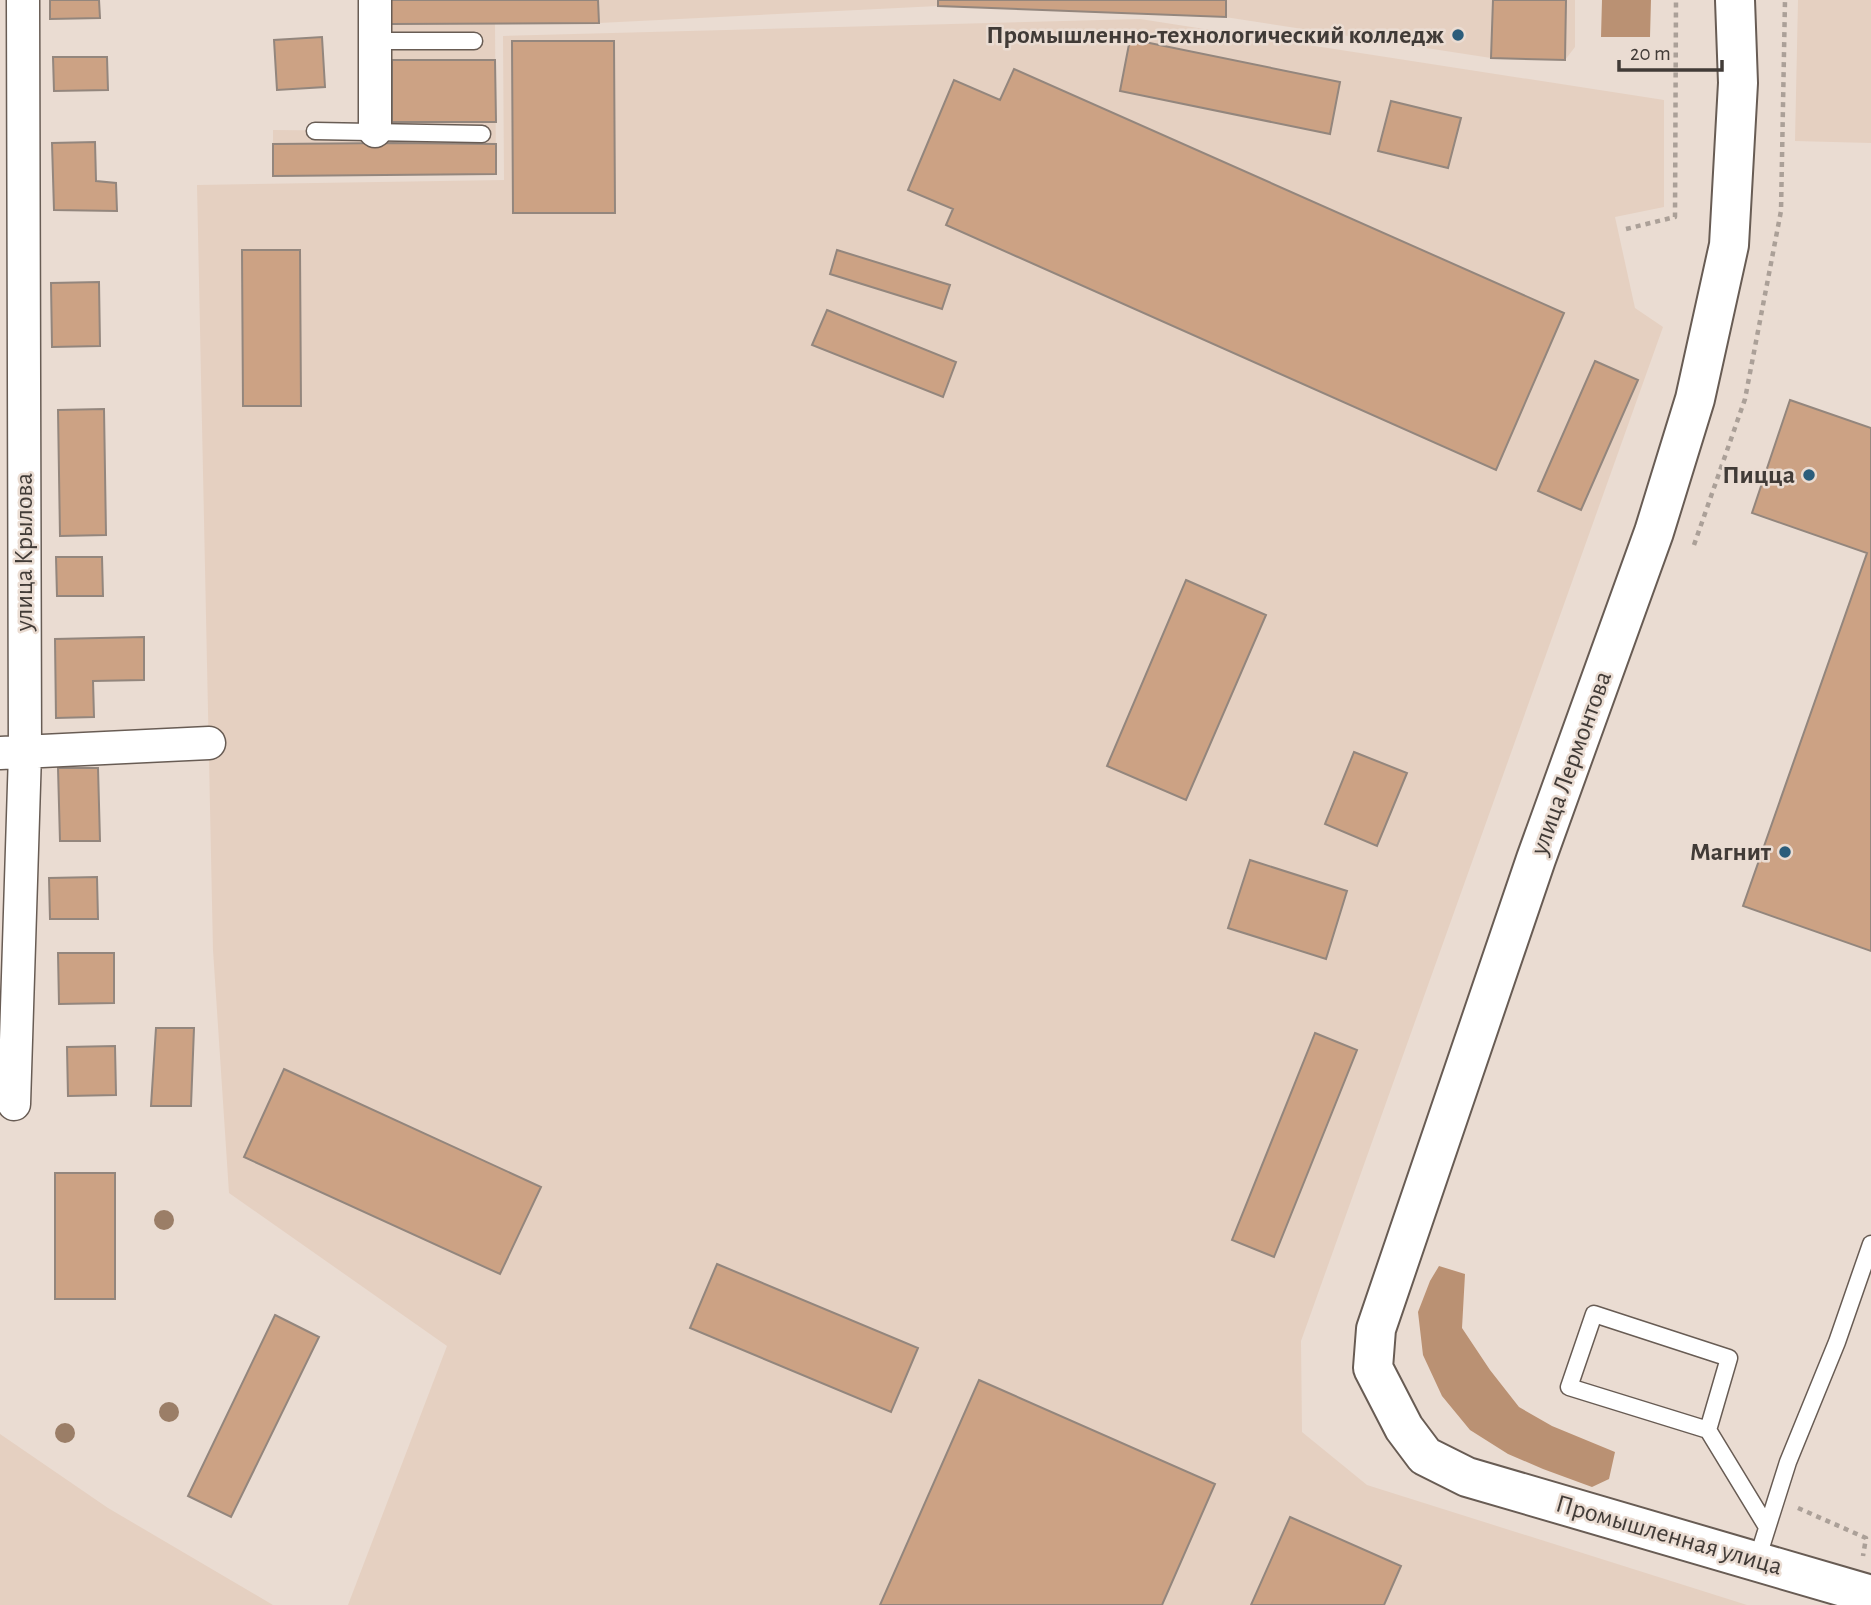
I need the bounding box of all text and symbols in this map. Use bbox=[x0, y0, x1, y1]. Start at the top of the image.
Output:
place label: Промышленно-технологический колледж bbox=[986, 22, 1444, 48]
marker: Промышленно-технологический колледж bbox=[1450, 27, 1466, 43]
scale bar bbox=[1619, 28, 1722, 72]
text: 20 m bbox=[1630, 43, 1671, 64]
place label: Пицца bbox=[1722, 462, 1795, 488]
marker: Пицца bbox=[1801, 467, 1817, 483]
street label: улица Крылова bbox=[11, 473, 37, 632]
street label: улица Лермонтова bbox=[1525, 668, 1616, 859]
place label: Магнит bbox=[1690, 839, 1772, 865]
marker: Магнит bbox=[1777, 844, 1793, 860]
street label: Промышленная улица bbox=[1553, 1490, 1785, 1580]

